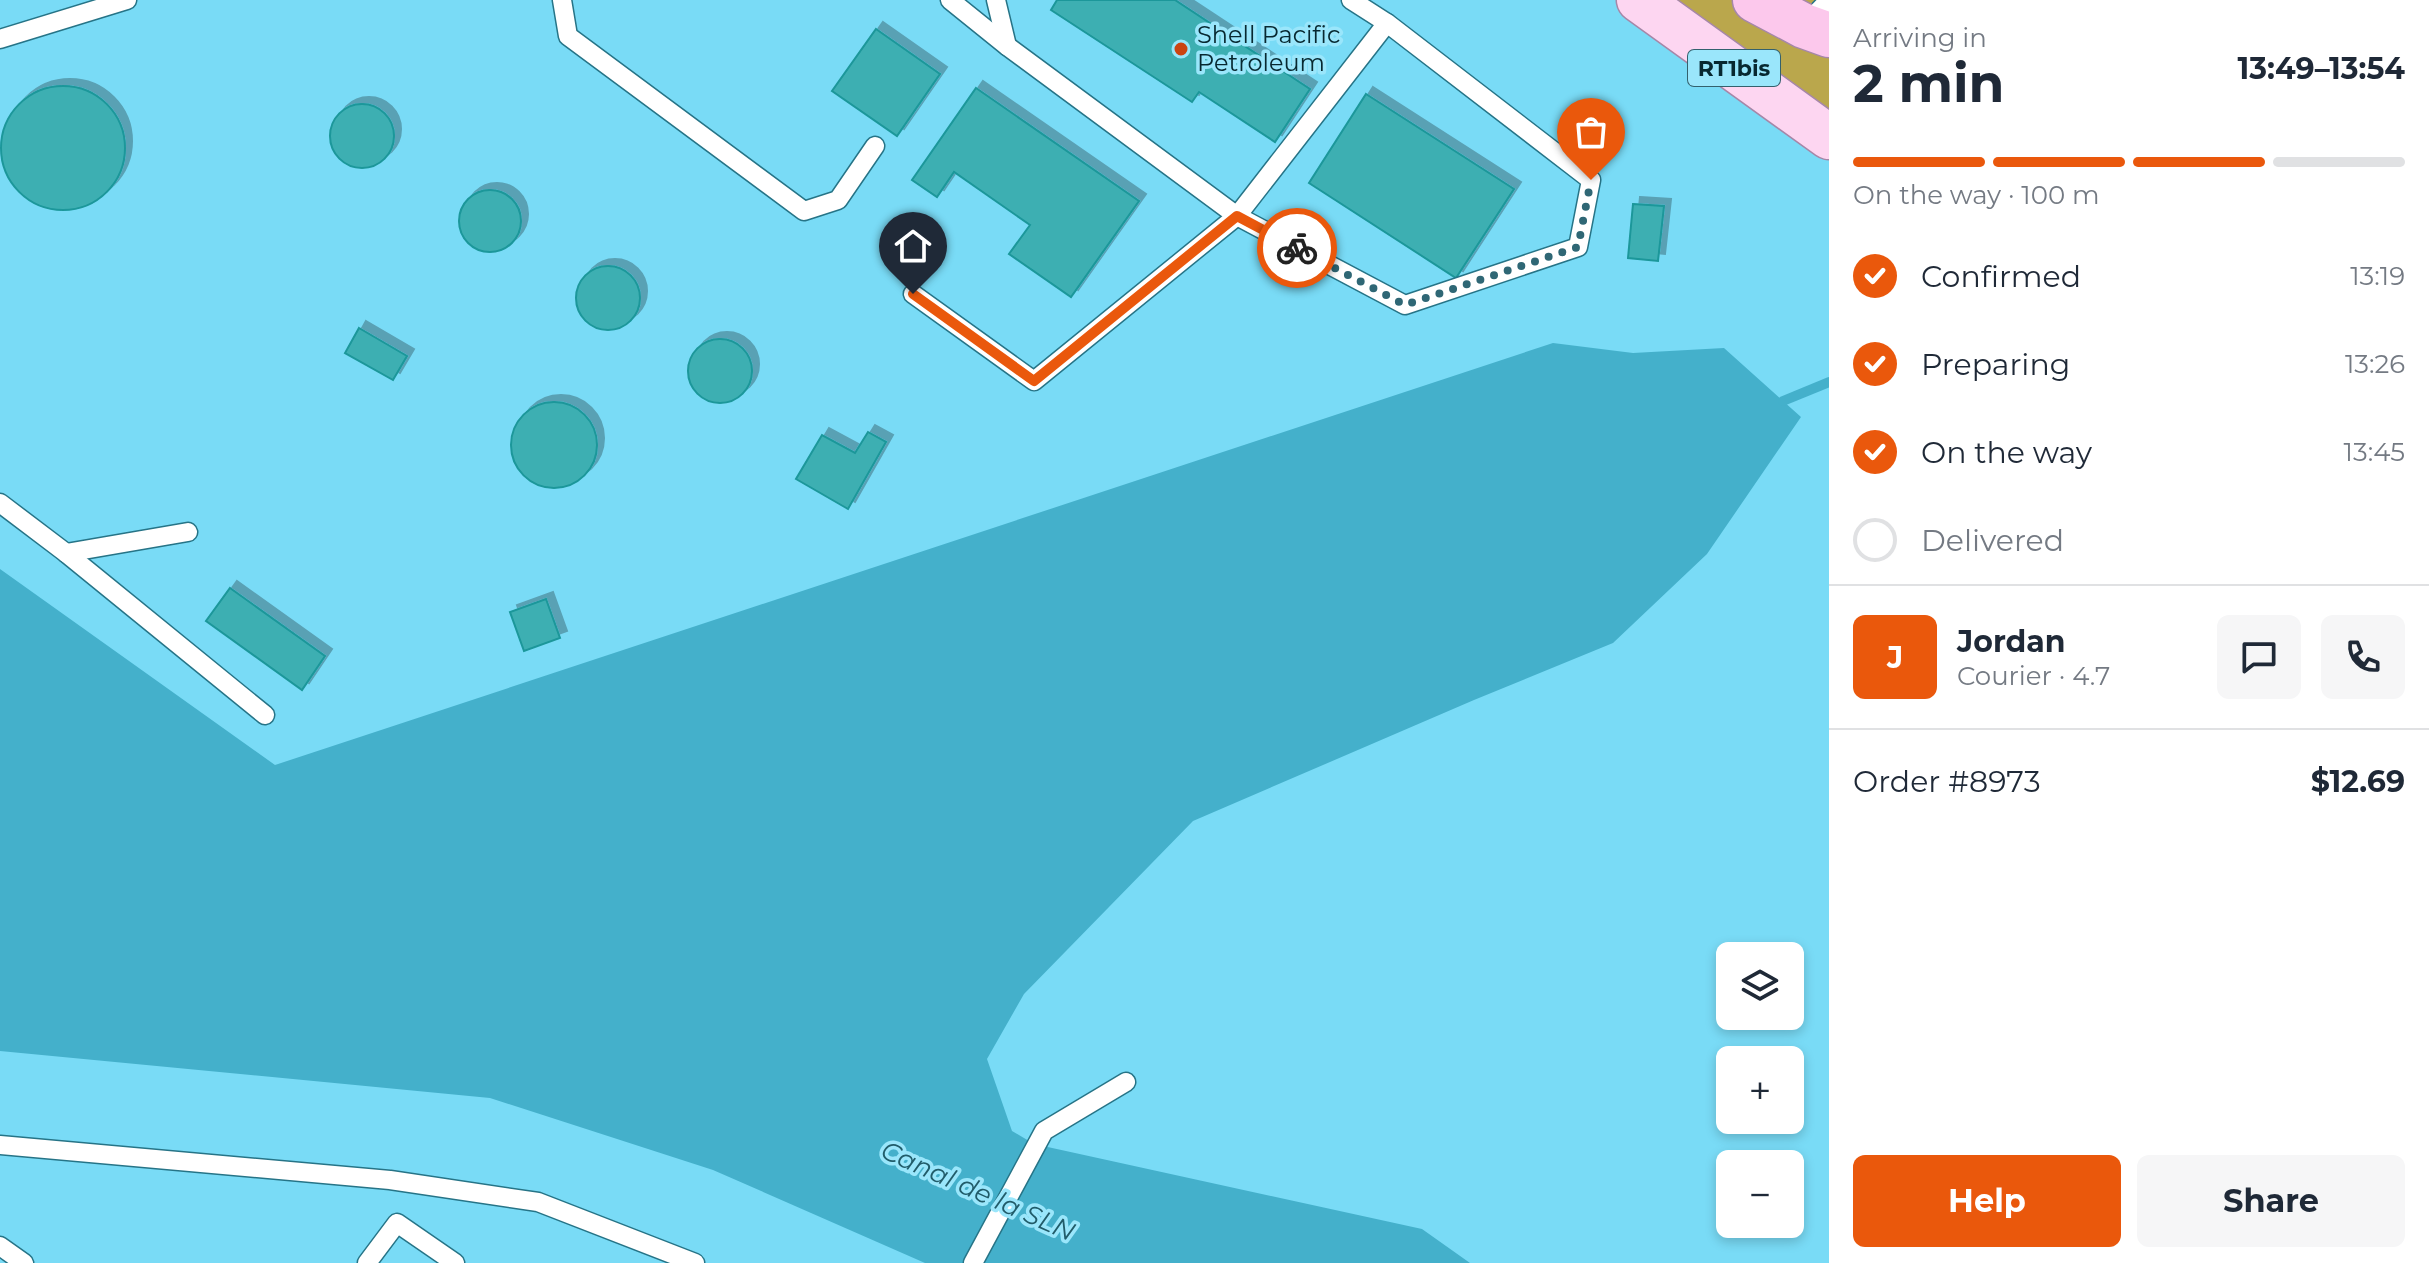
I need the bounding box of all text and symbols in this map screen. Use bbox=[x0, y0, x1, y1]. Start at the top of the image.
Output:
place label: Shell Pacific Petroleum bbox=[1197, 20, 1340, 77]
text: Arriving in bbox=[1853, 22, 1987, 54]
marker: Shell Pacific Petroleum bbox=[1172, 40, 1190, 58]
road number: RT1bis bbox=[1688, 50, 1780, 86]
text: 13:49–13:54 bbox=[2238, 50, 2405, 87]
text: 2 min bbox=[1853, 52, 2005, 115]
pin bbox=[1557, 98, 1625, 180]
icon: bag bbox=[1569, 110, 1613, 154]
text: On the way · 100 m bbox=[1853, 179, 2100, 211]
courier bbox=[1257, 208, 1337, 288]
pin bbox=[879, 212, 947, 294]
icon: home bbox=[891, 224, 935, 268]
icon: bike bbox=[1275, 226, 1319, 270]
icon: check bbox=[1853, 254, 1897, 298]
text: Confirmed bbox=[1921, 258, 2081, 295]
text: 13:19 bbox=[2350, 260, 2405, 292]
icon: check bbox=[1853, 342, 1897, 386]
text: Preparing bbox=[1921, 346, 2070, 383]
text: 13:26 bbox=[2345, 348, 2405, 380]
icon: check bbox=[1853, 430, 1897, 474]
text: On the way bbox=[1921, 434, 2092, 471]
text: 13:45 bbox=[2344, 436, 2405, 468]
text: Delivered bbox=[1921, 522, 2064, 559]
button: chat bbox=[2217, 615, 2301, 699]
button: phone bbox=[2321, 615, 2405, 699]
text: Jordan bbox=[1957, 623, 2066, 660]
text: J bbox=[1887, 639, 1903, 676]
text: Courier · 4.7 bbox=[1957, 660, 2110, 692]
text: Order #8973 bbox=[1853, 763, 2041, 800]
text: $12.69 bbox=[2311, 763, 2405, 800]
map controls bbox=[1716, 942, 1804, 1238]
button: layers bbox=[1716, 942, 1804, 1030]
button: + bbox=[1716, 1046, 1804, 1134]
water label: Canal de la SLN bbox=[876, 1134, 1080, 1248]
button: − bbox=[1716, 1150, 1804, 1238]
button: Help bbox=[1853, 1155, 2121, 1247]
button: Share bbox=[2137, 1155, 2405, 1247]

